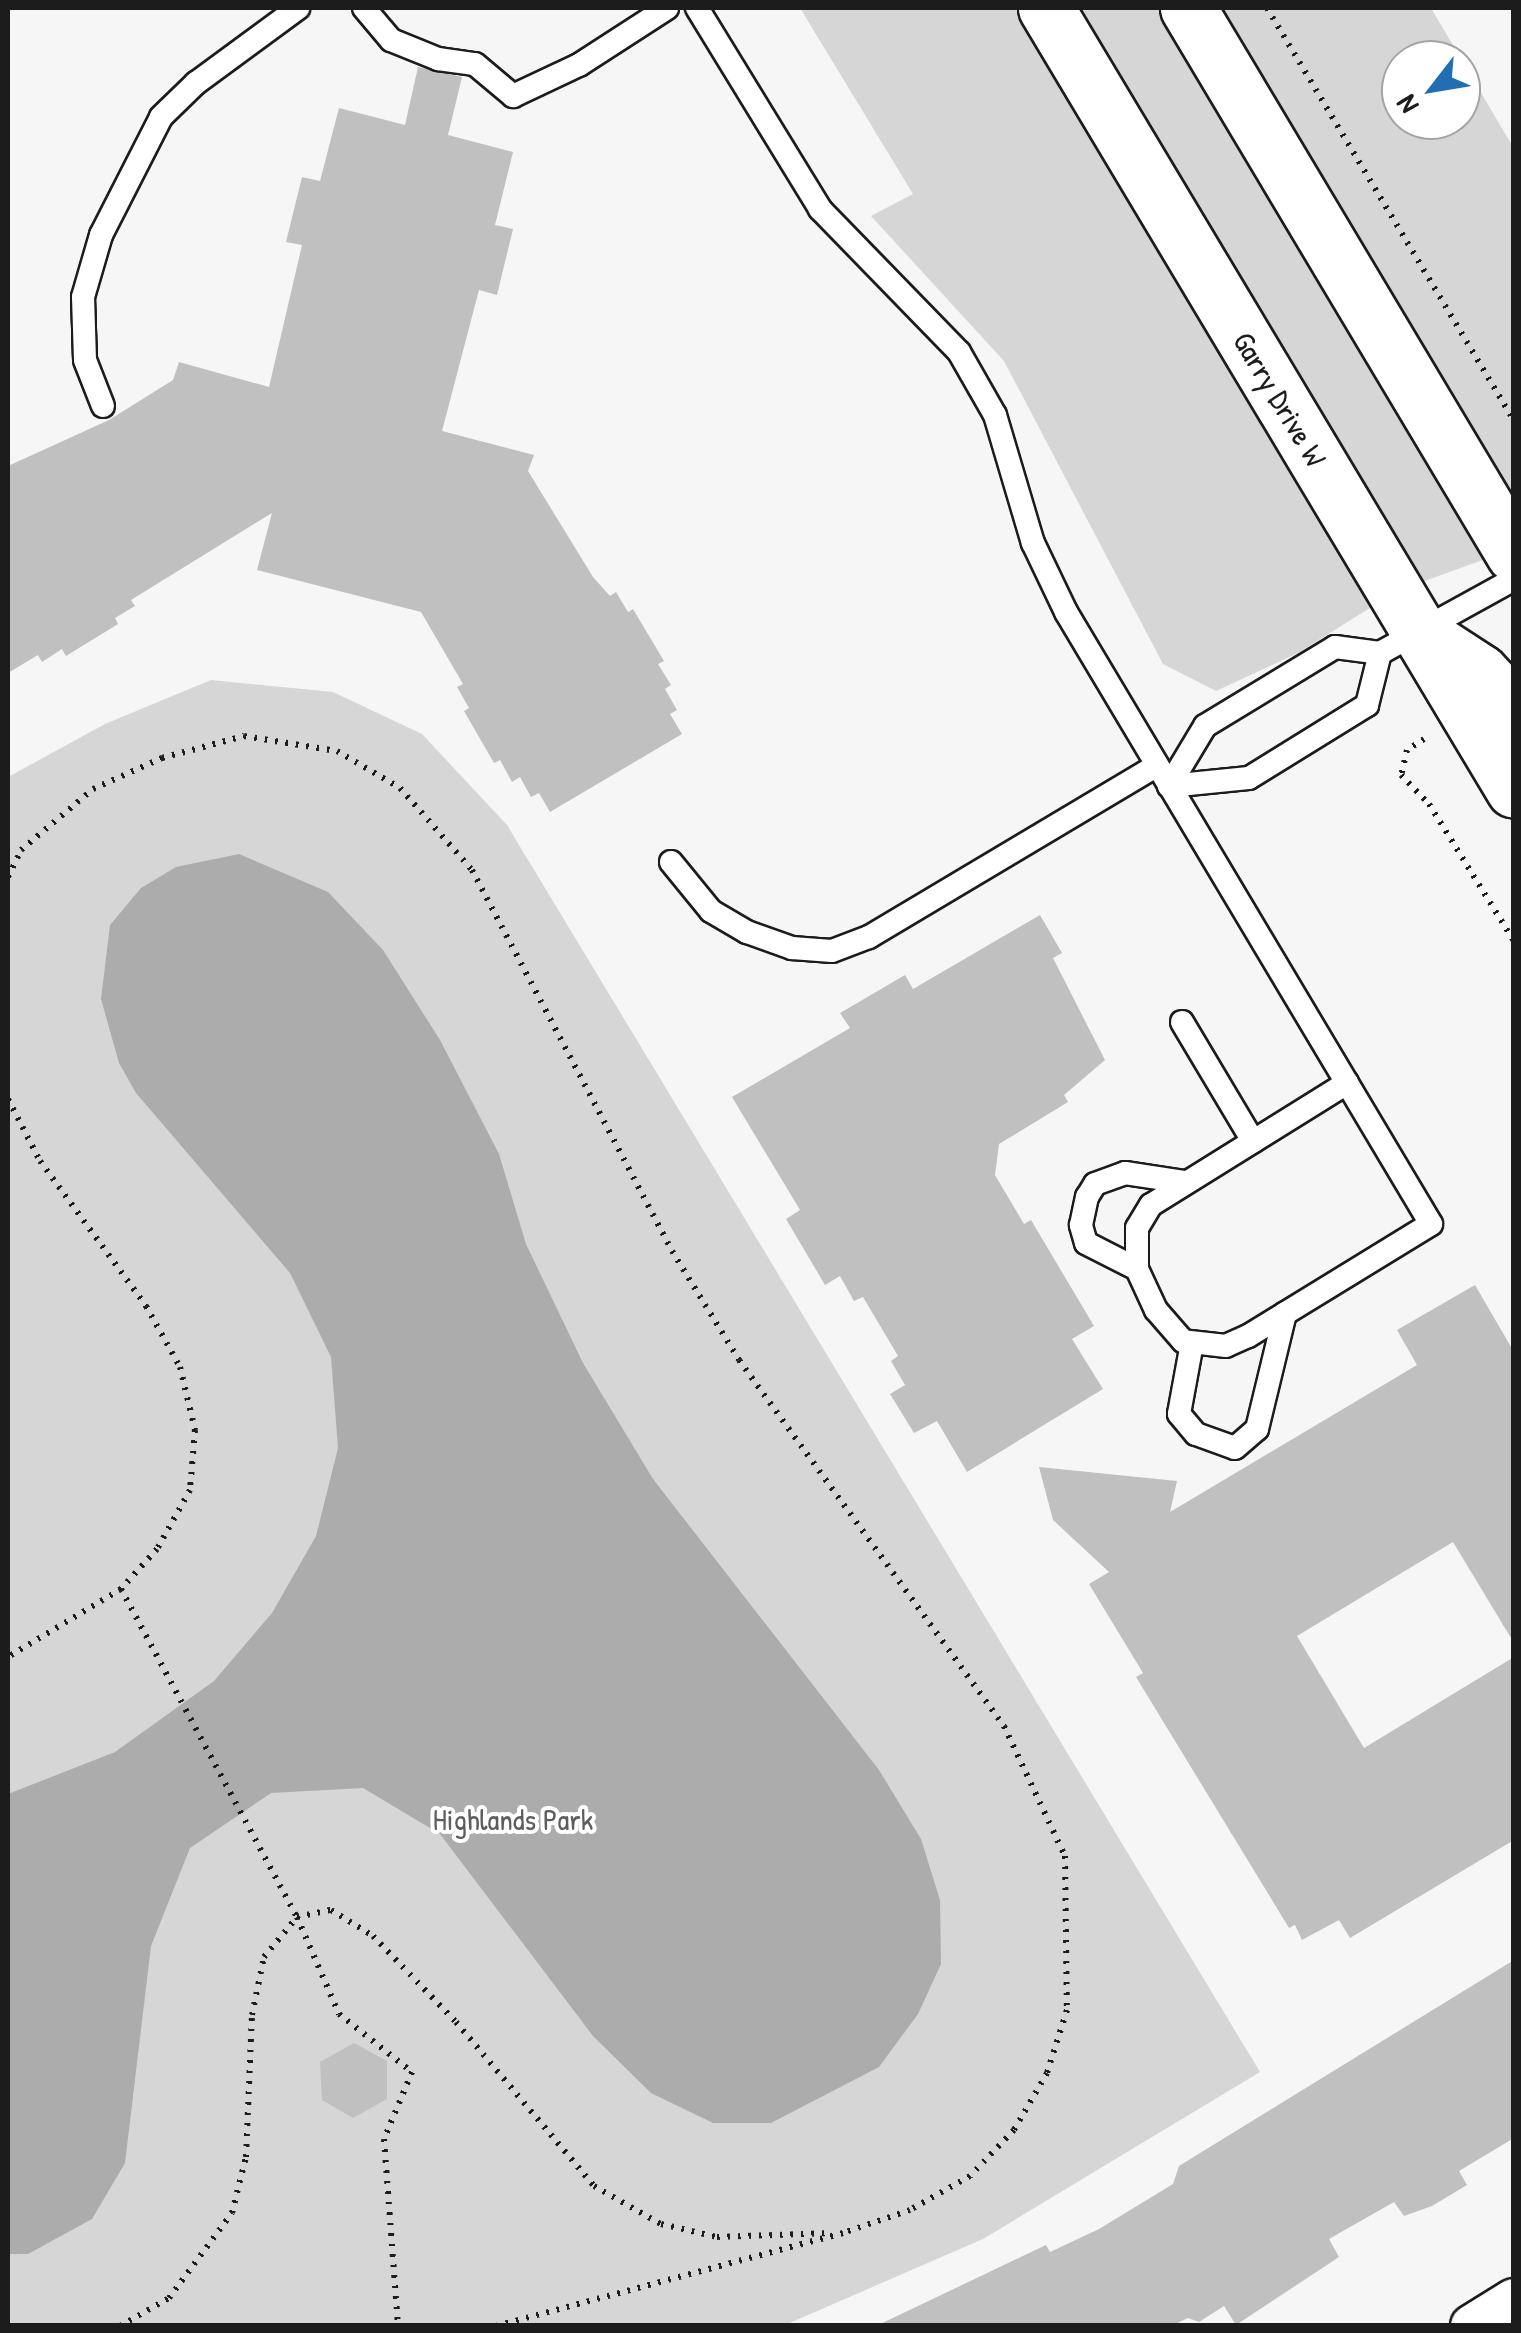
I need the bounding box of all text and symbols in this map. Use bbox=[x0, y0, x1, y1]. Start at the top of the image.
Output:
north arrow bbox=[1381, 40, 1481, 140]
text: N bbox=[1387, 88, 1427, 121]
street label: Garry Drive W bbox=[1226, 325, 1334, 473]
park label: Highlands Park bbox=[433, 1801, 593, 1837]

